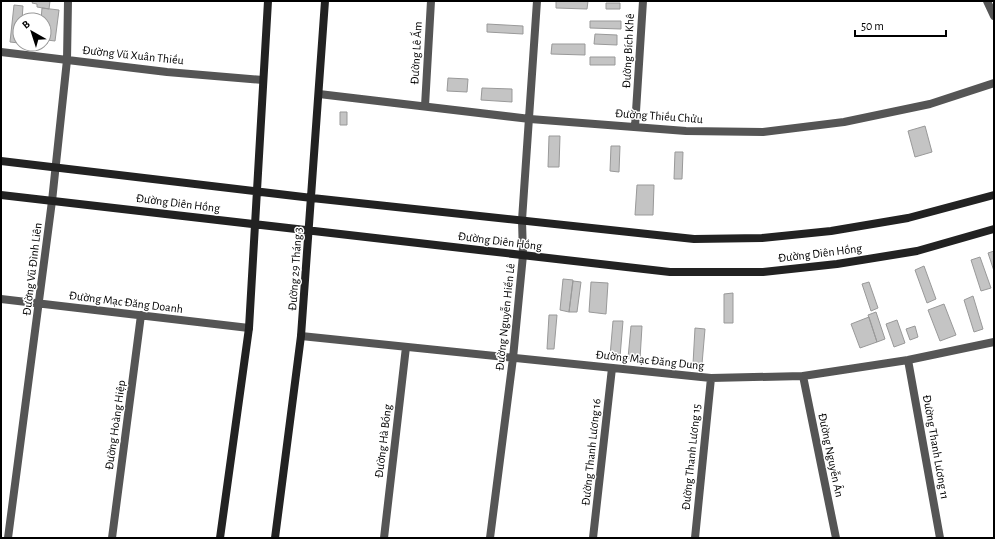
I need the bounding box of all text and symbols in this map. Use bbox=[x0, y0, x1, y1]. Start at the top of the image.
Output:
north arrow bbox=[12, 12, 52, 52]
scale bar bbox=[855, 12, 946, 38]
street label: Đường Bích Khê bbox=[620, 13, 636, 89]
text: B bbox=[20, 18, 32, 31]
text: 50 m bbox=[861, 20, 884, 32]
street label: Đường Lê Ấm bbox=[405, 21, 424, 85]
street label: Đường Vũ Xuân Thiều bbox=[82, 44, 184, 66]
street label: Đường Thiều Chửu bbox=[615, 107, 703, 125]
street label: Đường Diên Hồng bbox=[135, 192, 221, 214]
street label: Đường Vũ Đình Liên bbox=[20, 222, 44, 316]
street label: Đường 29 Tháng 3 bbox=[286, 227, 304, 311]
street label: Đường Diên Hồng bbox=[457, 230, 543, 252]
street label: Đường Diên Hồng bbox=[777, 242, 863, 264]
street label: Đường Nguyễn Hiến Lê bbox=[492, 263, 518, 371]
street label: Đường Mạc Đăng Doanh bbox=[68, 289, 184, 315]
street label: Đường Mạc Đăng Dung bbox=[595, 348, 705, 372]
street label: Đường Hoàng Hiệp bbox=[103, 379, 127, 471]
street label: Đường Thanh Lương 11 bbox=[921, 394, 951, 500]
street label: Đường Thanh Lương 16 bbox=[579, 398, 603, 506]
street label: Đường Hà Bồng bbox=[373, 403, 393, 478]
street label: Đường Thanh Lương 15 bbox=[679, 403, 703, 511]
street label: Đường Nguyễn Ân bbox=[815, 412, 847, 498]

